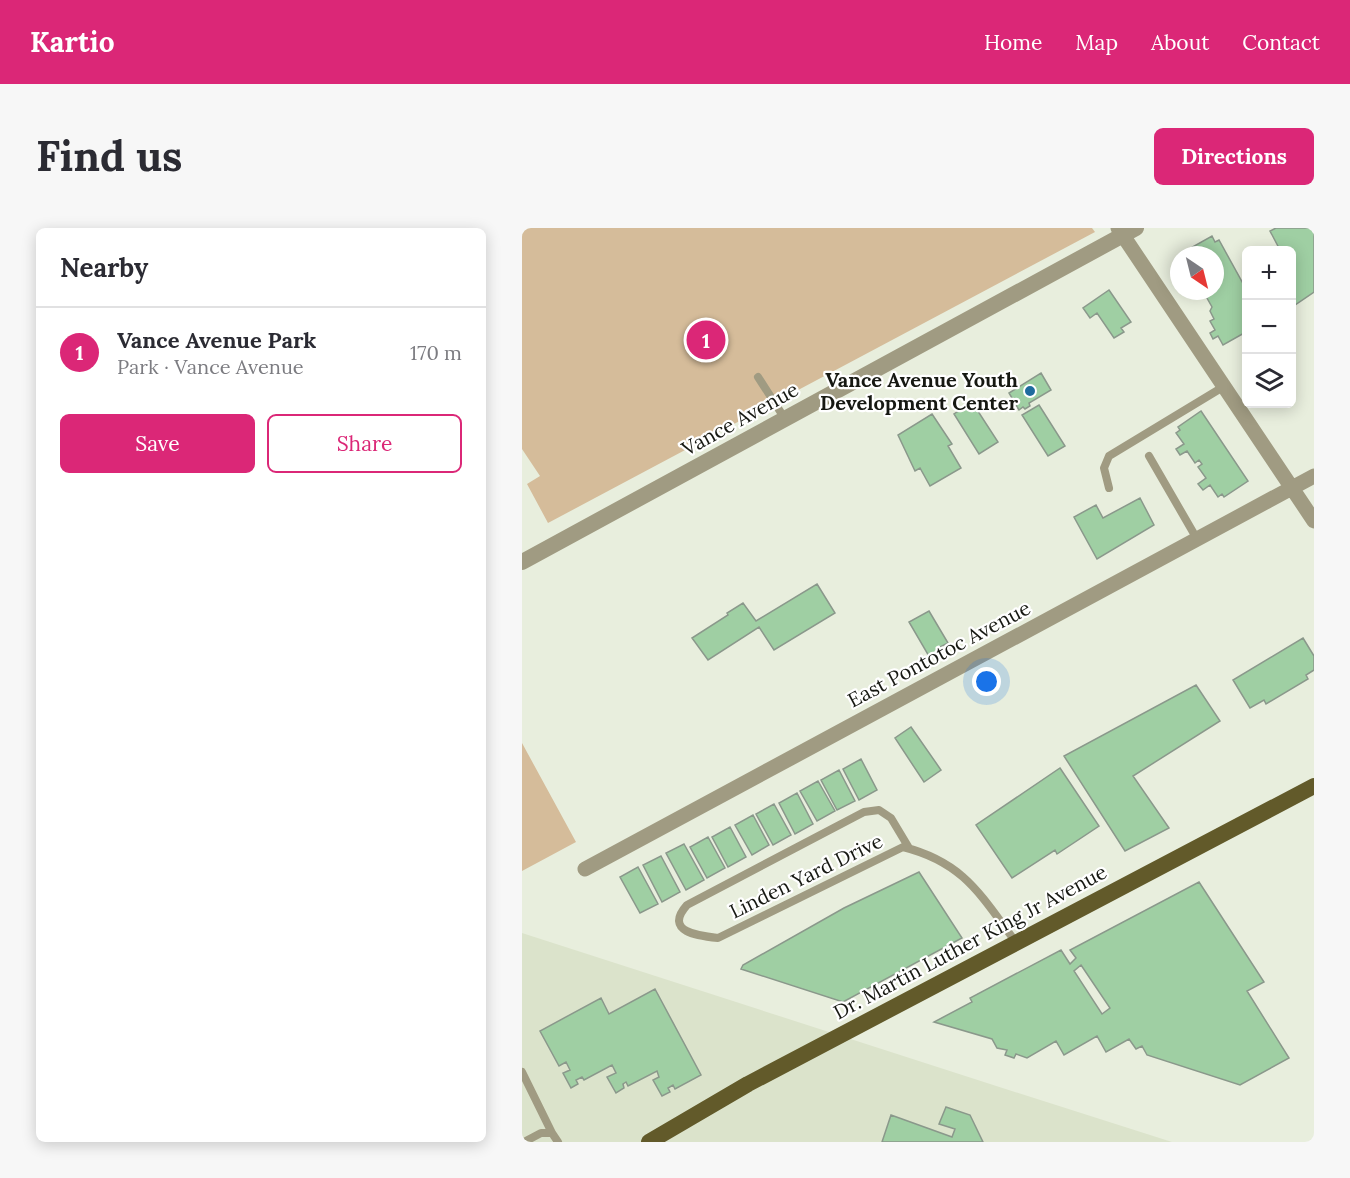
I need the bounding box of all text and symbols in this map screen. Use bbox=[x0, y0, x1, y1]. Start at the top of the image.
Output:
text: Kartio bbox=[30, 24, 114, 60]
text: Home bbox=[984, 29, 1042, 56]
text: Map bbox=[1075, 29, 1118, 56]
text: About bbox=[1151, 29, 1209, 56]
text: Contact bbox=[1242, 29, 1320, 56]
button: Directions bbox=[1154, 128, 1314, 185]
text: Find us bbox=[36, 129, 182, 183]
north arrow bbox=[1170, 246, 1224, 300]
map controls bbox=[1242, 246, 1296, 408]
button: + bbox=[1242, 246, 1296, 300]
text: Nearby bbox=[60, 251, 148, 284]
button: − bbox=[1242, 300, 1296, 354]
pin: 1 bbox=[686, 318, 726, 362]
text: Vance Avenue Park bbox=[117, 326, 316, 354]
text: 1 bbox=[75, 340, 84, 365]
text: 170 m bbox=[410, 340, 462, 365]
text: Park · Vance Avenue bbox=[117, 354, 304, 379]
button: layers bbox=[1242, 354, 1296, 408]
place label: Vance Avenue Youth Development Center bbox=[820, 367, 1019, 415]
street label: Vance Avenue bbox=[676, 376, 803, 461]
marker: Vance Avenue Youth Development Center bbox=[1023, 384, 1037, 398]
button: Save bbox=[60, 414, 255, 473]
button: Share bbox=[267, 414, 462, 473]
street label: East Pontotoc Avenue bbox=[843, 595, 1035, 712]
your location bbox=[972, 667, 1001, 696]
street label: Linden Yard Drive bbox=[725, 828, 887, 923]
street label: Dr. Martin Luther King Jr Avenue bbox=[829, 859, 1111, 1024]

